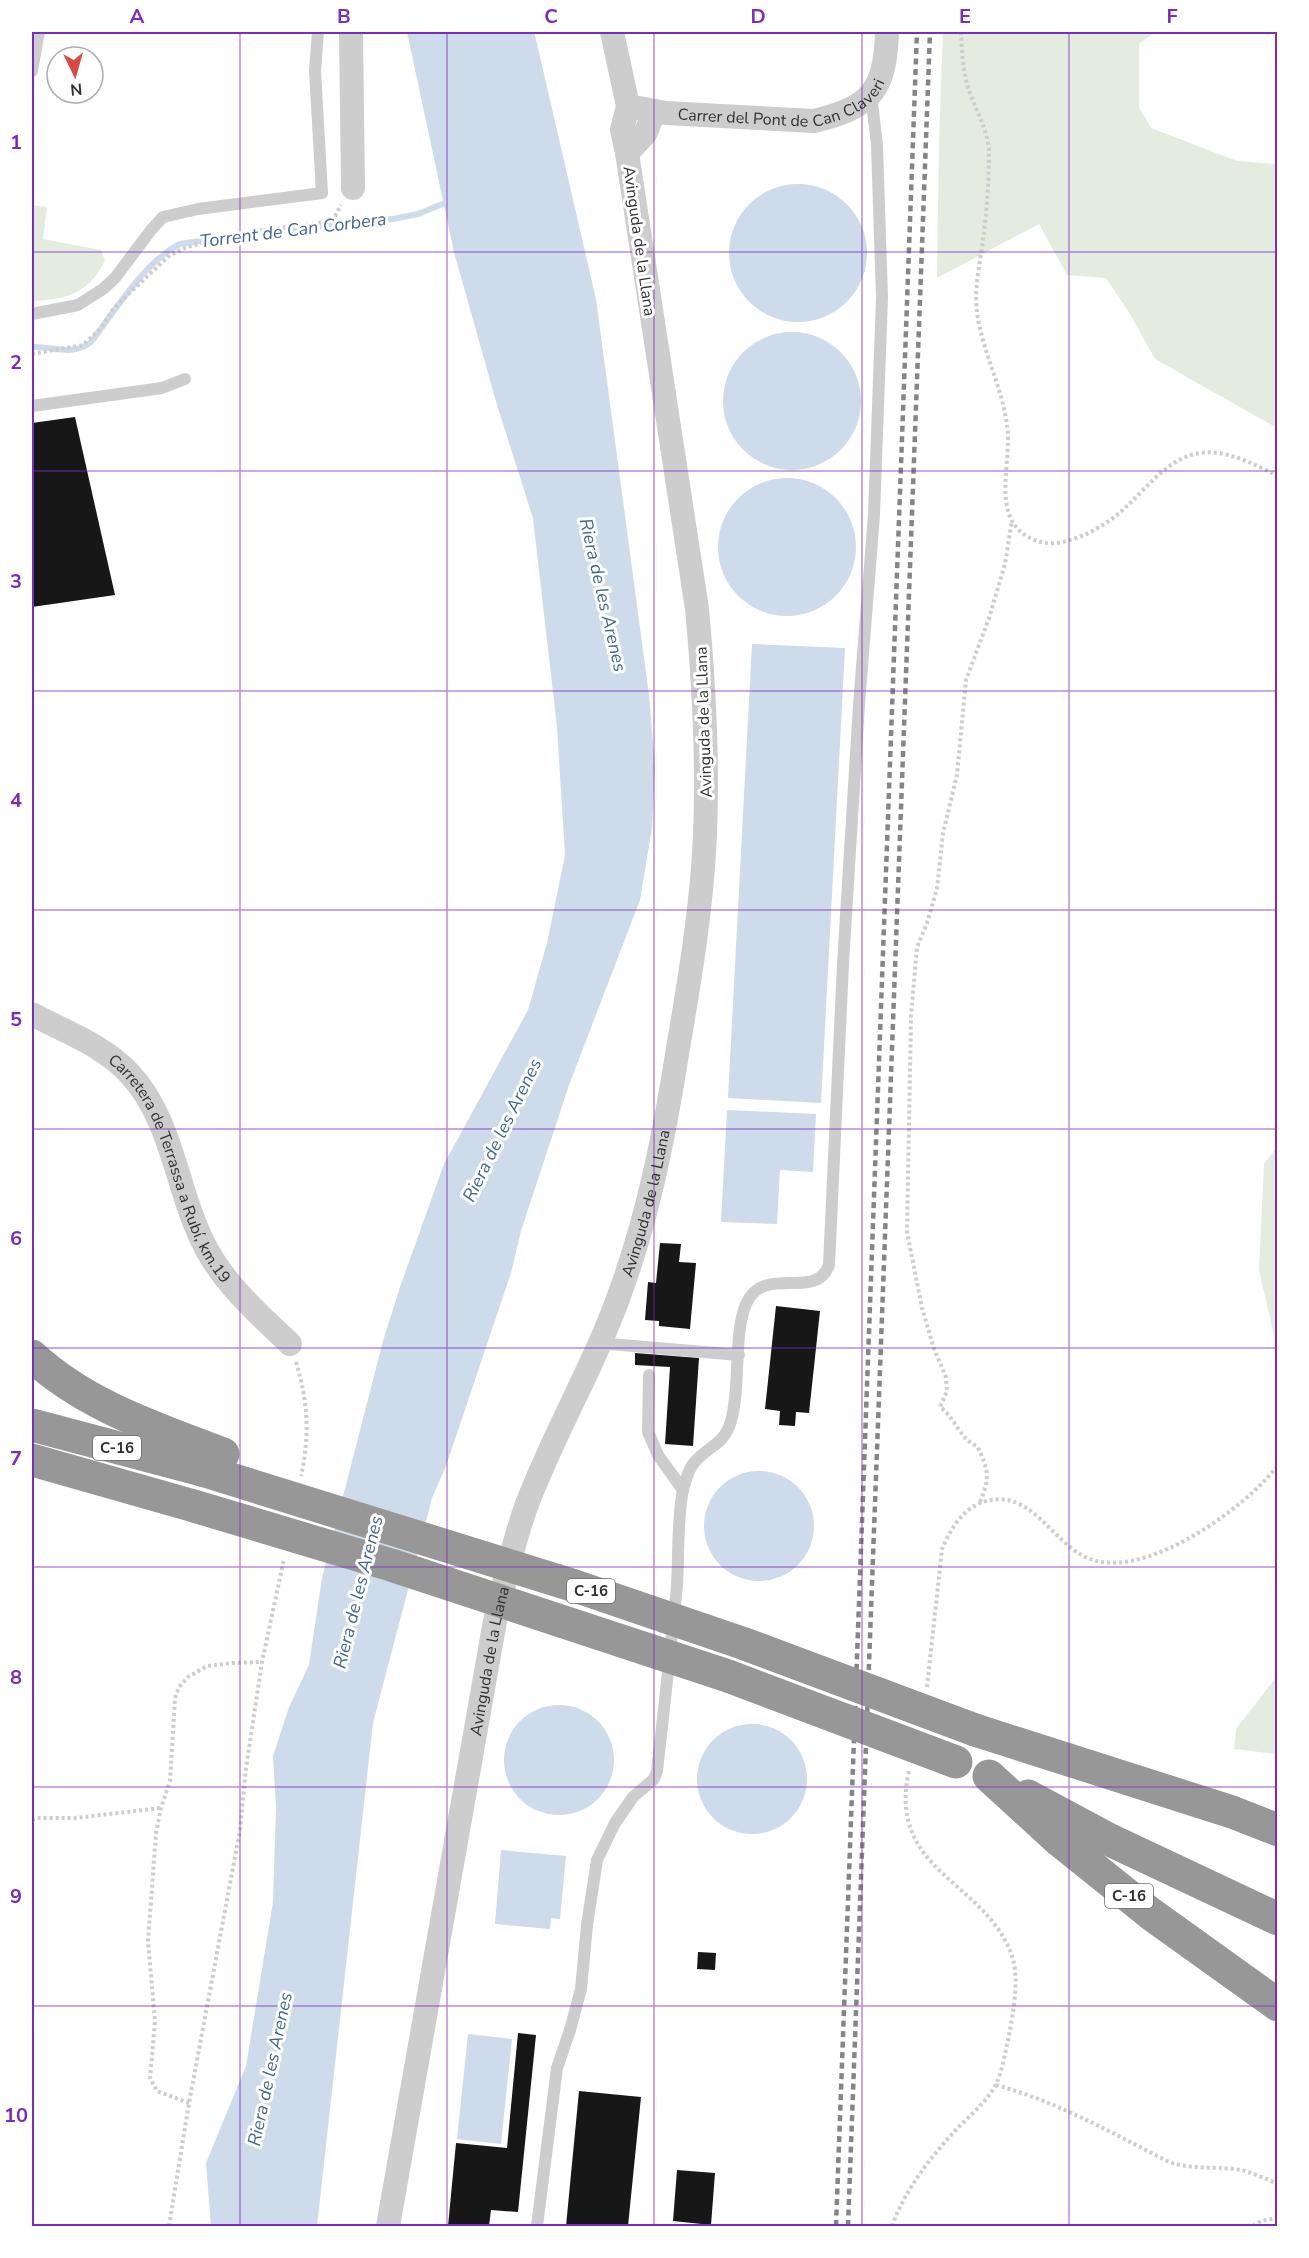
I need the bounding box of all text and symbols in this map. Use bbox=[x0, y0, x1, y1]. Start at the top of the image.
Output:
text: A bbox=[130, 3, 145, 30]
text: B bbox=[337, 3, 351, 30]
text: C bbox=[544, 3, 558, 30]
text: D bbox=[750, 3, 766, 30]
text: E bbox=[959, 3, 971, 30]
text: F bbox=[1166, 3, 1178, 30]
north arrow bbox=[45, 45, 105, 105]
street label: Carrer del Pont de Can Claveri bbox=[677, 75, 890, 133]
text: N bbox=[69, 77, 83, 100]
text: 1 bbox=[10, 129, 22, 156]
street label: Avinguda de la Llana bbox=[618, 165, 660, 318]
water label: Torrent de Can Corbera bbox=[198, 207, 388, 253]
text: 2 bbox=[10, 349, 22, 376]
water label: Riera de les Arenes bbox=[574, 516, 632, 674]
text: 3 bbox=[10, 568, 22, 595]
street label: Avinguda de la Llana bbox=[690, 646, 718, 798]
text: 4 bbox=[10, 787, 22, 814]
text: 5 bbox=[10, 1006, 22, 1033]
street label: Carretera de Terrassa a Rubí, km.19 bbox=[104, 1049, 236, 1288]
water label: Riera de les Arenes bbox=[457, 1054, 547, 1206]
street label: Avinguda de la Llana bbox=[616, 1128, 676, 1280]
text: 6 bbox=[10, 1225, 22, 1252]
road number: C-16 bbox=[93, 1436, 141, 1460]
text: 7 bbox=[10, 1445, 22, 1472]
water label: Riera de les Arenes bbox=[327, 1513, 389, 1671]
road number: C-16 bbox=[567, 1579, 615, 1603]
street label: Avinguda de la Llana bbox=[465, 1584, 515, 1737]
text: 8 bbox=[10, 1664, 22, 1691]
text: 9 bbox=[10, 1883, 22, 1910]
road number: C-16 bbox=[1105, 1884, 1153, 1908]
water label: Riera de les Arenes bbox=[242, 1990, 298, 2148]
text: 10 bbox=[4, 2102, 28, 2129]

